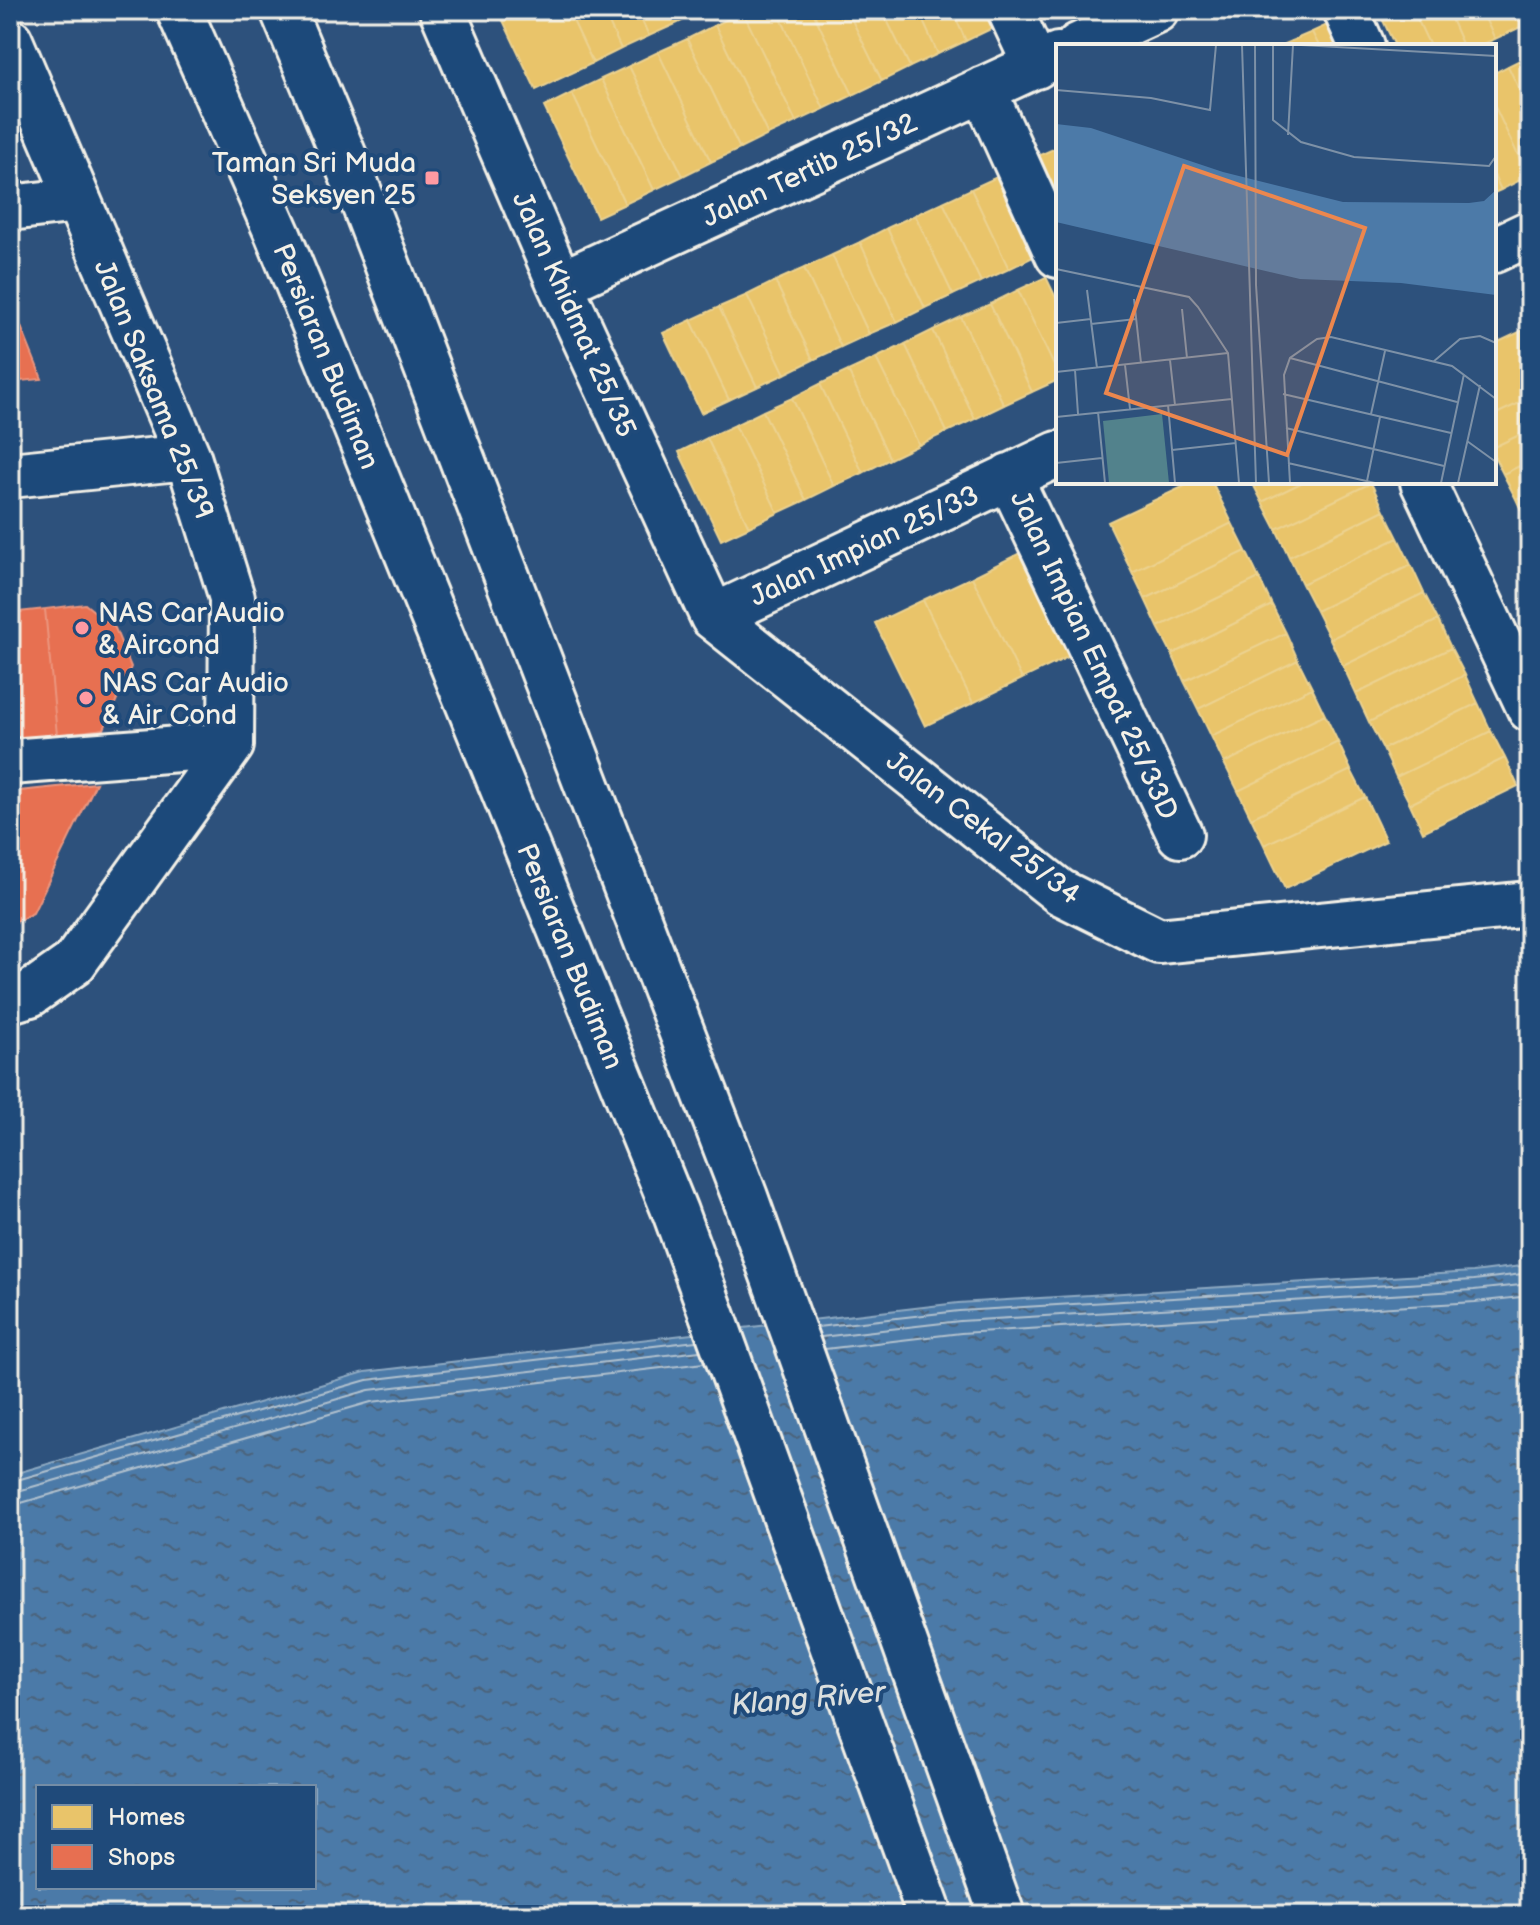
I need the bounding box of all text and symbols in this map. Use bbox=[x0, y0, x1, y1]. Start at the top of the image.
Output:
inset map bbox=[1056, 44, 1496, 484]
street label: Jalan Tertib 25/32 bbox=[697, 106, 922, 234]
place label: Taman Sri Muda Seksyen 25 bbox=[212, 147, 416, 212]
marker: Taman Sri Muda Seksyen 25 bbox=[423, 169, 441, 187]
street label: Jalan Khidmat 25/35 bbox=[505, 187, 643, 442]
street label: Persiaran Budiman bbox=[265, 239, 386, 474]
street label: Jalan Saksama 25/39 bbox=[87, 255, 221, 524]
street label: Jalan Impian 25/33 bbox=[745, 479, 984, 614]
street label: Jalan Impian Empat 25/33D bbox=[1003, 486, 1184, 825]
place label: NAS Car Audio & Aircond bbox=[98, 597, 285, 662]
marker: NAS Car Audio & Aircond bbox=[73, 619, 91, 637]
place label: NAS Car Audio & Air Cond bbox=[102, 667, 289, 732]
marker: NAS Car Audio & Air Cond bbox=[77, 689, 95, 707]
street label: Jalan Cekal 25/34 bbox=[880, 745, 1087, 912]
street label: Persiaran Budiman bbox=[509, 839, 630, 1074]
water label: Klang River bbox=[730, 1674, 889, 1724]
legend bbox=[36, 1785, 316, 1889]
text: Homes bbox=[108, 1803, 185, 1832]
text: Shops bbox=[108, 1843, 175, 1872]

